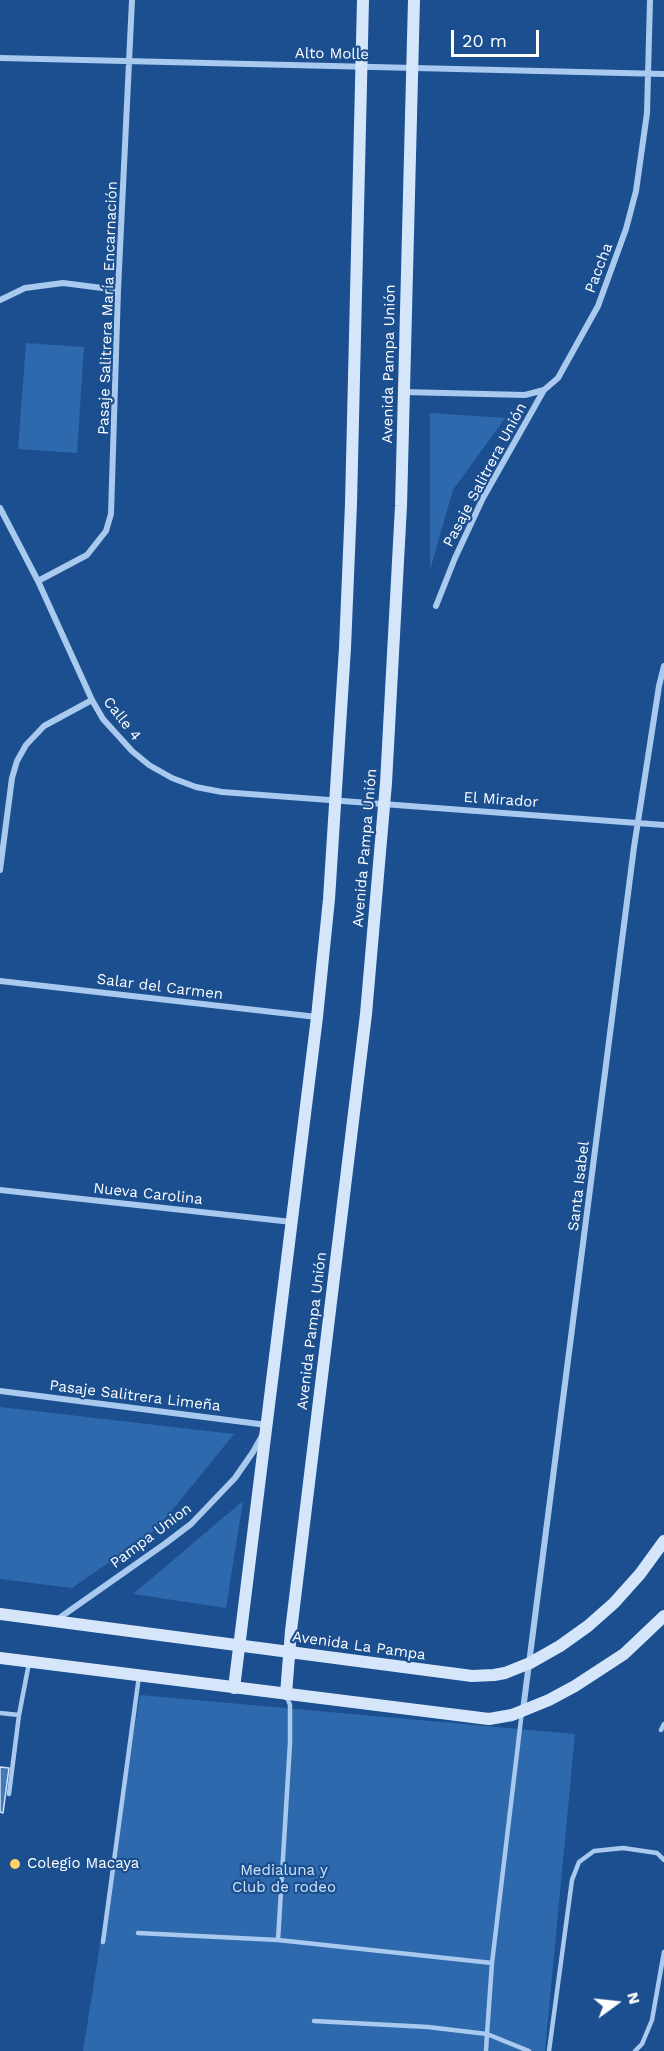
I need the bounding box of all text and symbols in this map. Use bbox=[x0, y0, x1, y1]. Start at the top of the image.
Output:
scale bar bbox=[454, 18, 542, 56]
text: 20 m bbox=[462, 30, 507, 51]
street label: Alto Molle bbox=[295, 44, 369, 64]
street label: Pasaje Salitrera María Encarnación bbox=[95, 181, 121, 435]
street label: Paccha bbox=[581, 240, 617, 296]
street label: Avenida Pampa Unión bbox=[379, 284, 399, 444]
street label: Pasaje Salitrera Unión bbox=[439, 400, 531, 550]
street label: Calle 4 bbox=[99, 693, 145, 745]
street label: Avenida Pampa Unión bbox=[349, 768, 381, 928]
street label: El Mirador bbox=[463, 788, 539, 812]
street label: Salar del Carmen bbox=[96, 970, 224, 1004]
street label: Santa Isabel bbox=[565, 1140, 593, 1232]
street label: Nueva Carolina bbox=[92, 1179, 204, 1209]
street label: Avenida Pampa Unión bbox=[293, 1251, 331, 1411]
street label: Pasaje Salitrera Limeña bbox=[48, 1377, 222, 1415]
street label: Pampa Union bbox=[107, 1500, 195, 1572]
street label: Avenida La Pampa bbox=[291, 1628, 427, 1664]
place label: Colegio Macaya bbox=[27, 1855, 139, 1873]
marker: Colegio Macaya bbox=[8, 1857, 22, 1871]
park label: Medialuna y Club de rodeo bbox=[232, 1862, 336, 1897]
north arrow bbox=[586, 1973, 646, 2033]
text: N bbox=[623, 1990, 645, 2006]

